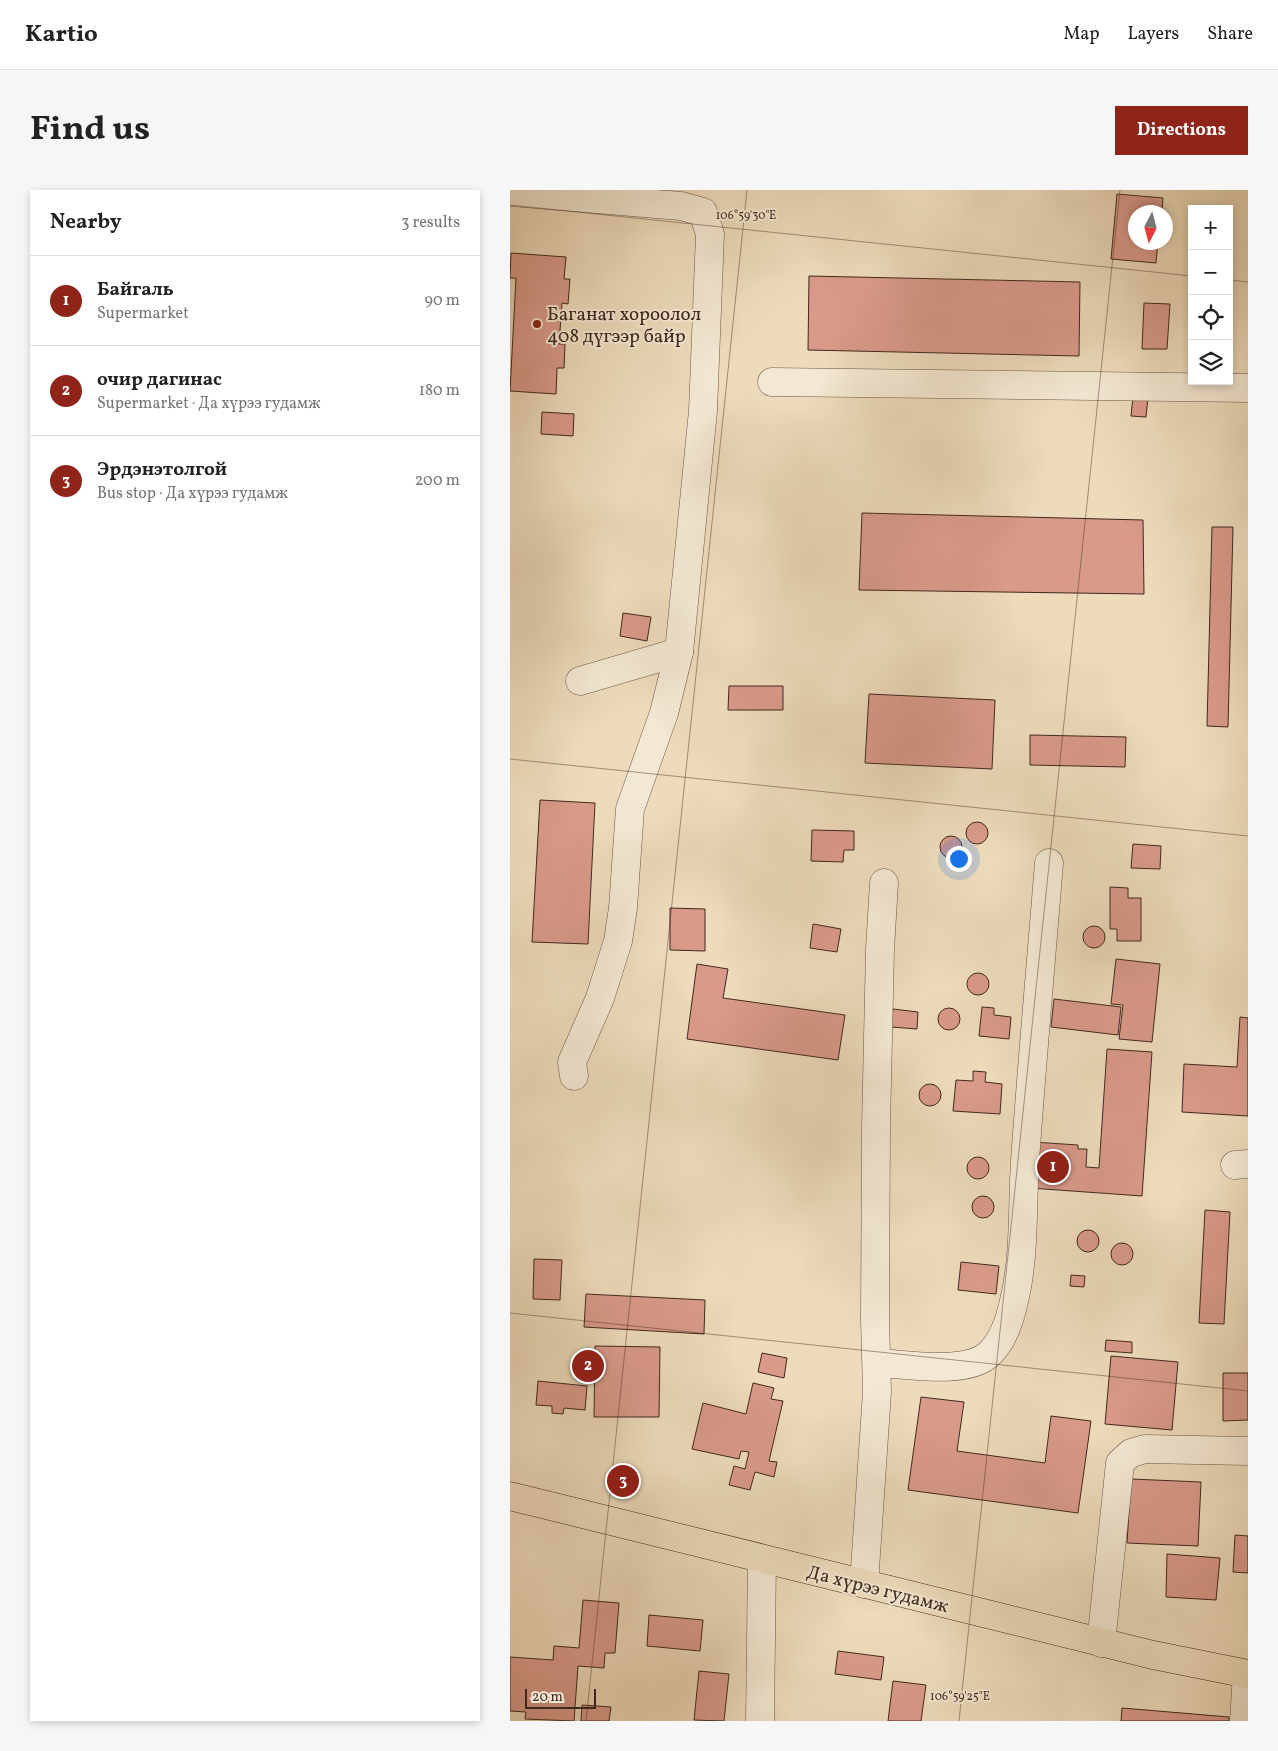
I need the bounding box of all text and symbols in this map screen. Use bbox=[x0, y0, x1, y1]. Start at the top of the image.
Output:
text: Kartio bbox=[25, 18, 98, 52]
text: Map bbox=[1063, 22, 1099, 47]
text: Layers bbox=[1127, 22, 1179, 47]
text: Share bbox=[1207, 22, 1253, 47]
text: Find us bbox=[30, 106, 150, 154]
button: Directions bbox=[1115, 106, 1248, 155]
north arrow bbox=[1128, 205, 1173, 250]
map controls bbox=[1188, 205, 1233, 385]
button: + bbox=[1188, 205, 1233, 250]
text: Nearby bbox=[50, 208, 121, 237]
text: 106°59'30"E bbox=[716, 208, 776, 224]
text: 3 results bbox=[401, 212, 460, 234]
button: − bbox=[1188, 250, 1233, 295]
text: Байгаль bbox=[97, 277, 174, 303]
text: 1 bbox=[63, 290, 69, 312]
text: 90 m bbox=[424, 290, 460, 312]
button: locate bbox=[1188, 295, 1233, 340]
place label: Баганат хороолол 408 дүгээр байр bbox=[547, 302, 701, 350]
text: Supermarket bbox=[97, 303, 189, 325]
marker: Баганат хороолол 408 дүгээр байр bbox=[531, 318, 543, 330]
button: layers bbox=[1188, 340, 1233, 385]
text: очир дагинас bbox=[97, 367, 222, 393]
text: 2 bbox=[62, 380, 70, 402]
text: 180 m bbox=[419, 380, 460, 402]
text: Supermarket · Да хүрээ гудамж bbox=[97, 393, 321, 415]
text: Эрдэнэтолгой bbox=[97, 457, 227, 483]
text: 3 bbox=[62, 470, 70, 492]
text: 200 m bbox=[415, 470, 460, 492]
text: Bus stop · Да хүрээ гудамж bbox=[97, 483, 288, 505]
your location bbox=[946, 846, 972, 872]
pin: 1 bbox=[1037, 1148, 1069, 1186]
pin: 2 bbox=[572, 1347, 604, 1385]
pin: 3 bbox=[607, 1462, 639, 1500]
street label: Да хүрээ гудамж bbox=[804, 1560, 951, 1620]
scale bar bbox=[525, 1686, 596, 1709]
text: 20 m bbox=[532, 1688, 563, 1707]
text: 106°59'25"E bbox=[930, 1689, 990, 1705]

